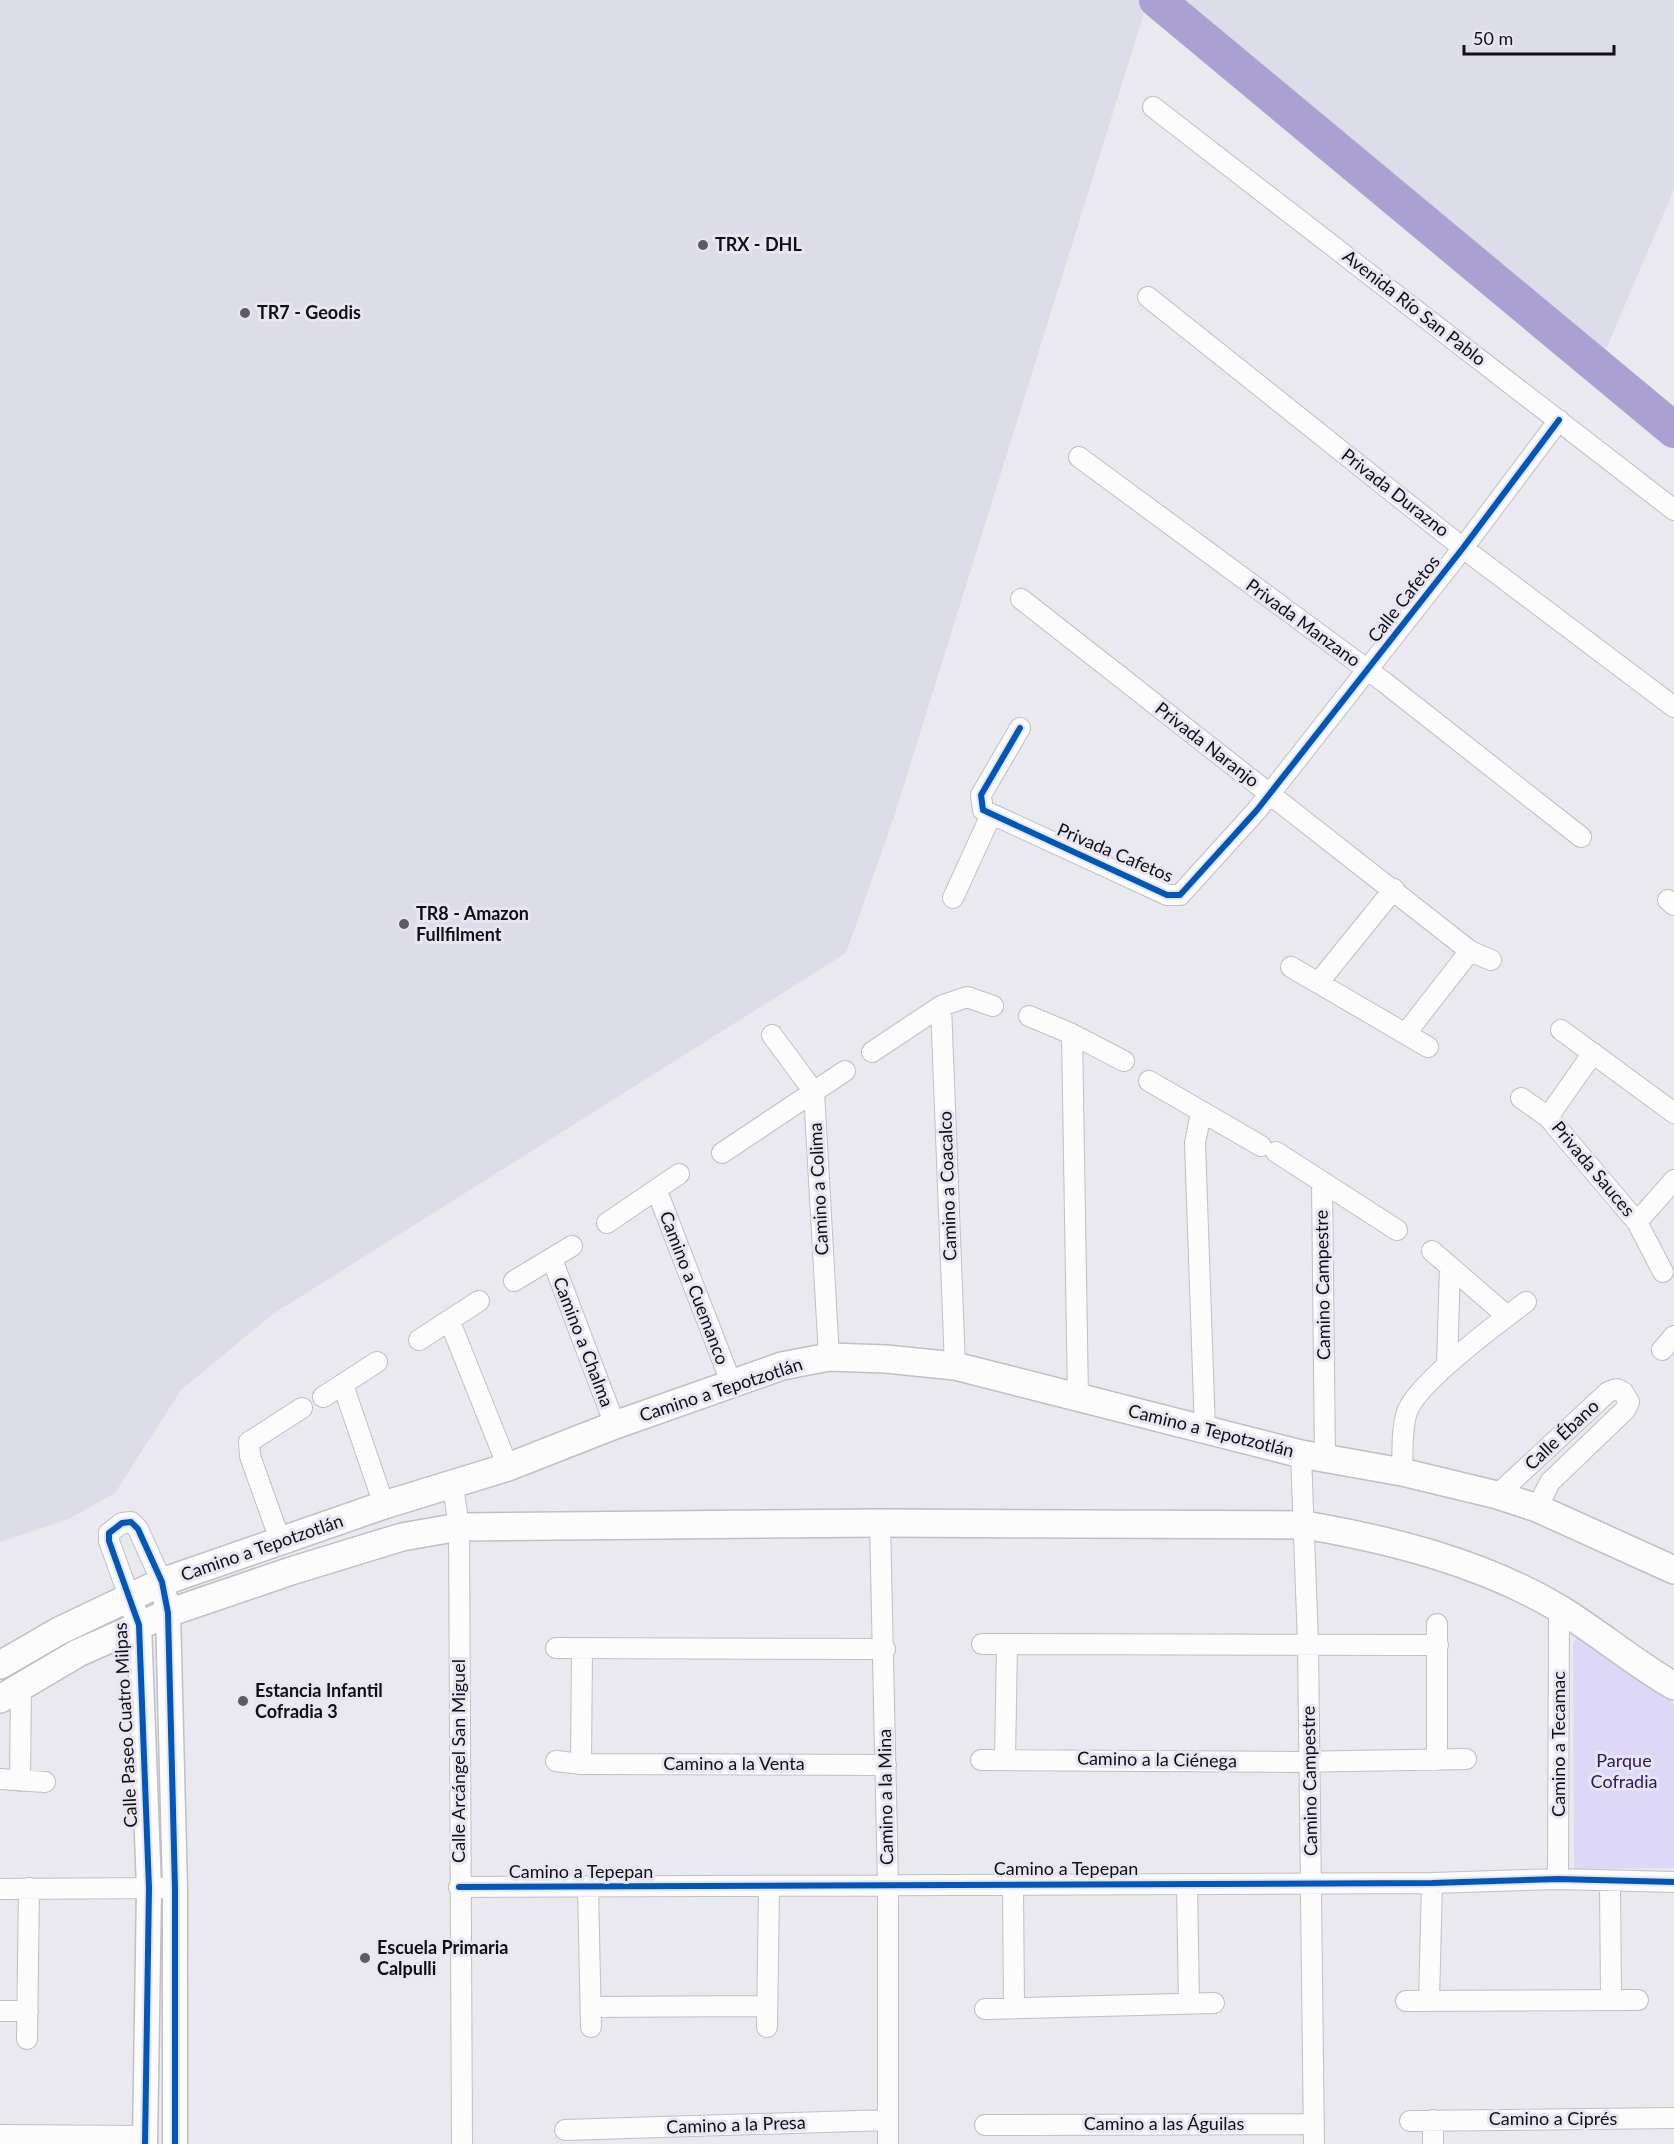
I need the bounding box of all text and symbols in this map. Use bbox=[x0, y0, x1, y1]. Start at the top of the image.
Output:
scale bar bbox=[1464, 18, 1614, 56]
text: 50 m bbox=[1473, 27, 1513, 49]
place label: TRX - DHL bbox=[715, 233, 802, 255]
marker: TRX - DHL bbox=[696, 238, 710, 252]
street label: Avenida Río San Pablo bbox=[1339, 245, 1491, 370]
place label: TR7 - Geodis bbox=[257, 301, 361, 323]
marker: TR7 - Geodis bbox=[238, 306, 252, 320]
street label: Privada Durazno bbox=[1337, 443, 1454, 541]
street label: Calle Cafetos bbox=[1362, 550, 1444, 646]
street label: Privada Manzano bbox=[1242, 573, 1365, 671]
street label: Privada Naranjo bbox=[1151, 697, 1264, 792]
street label: Privada Cafetos bbox=[1054, 818, 1177, 886]
place label: TR8 - Amazon Fullfilment bbox=[416, 902, 529, 945]
marker: TR8 - Amazon Fullfilment bbox=[397, 917, 411, 931]
street label: Camino a Coacalco bbox=[933, 1111, 961, 1261]
street label: Privada Sauces bbox=[1548, 1116, 1640, 1221]
street label: Camino a Colima bbox=[804, 1122, 832, 1256]
street label: Camino a Cuemanco bbox=[656, 1208, 734, 1367]
street label: Camino Campestre bbox=[1310, 1210, 1334, 1360]
street label: Camino a Chalma bbox=[549, 1274, 619, 1410]
street label: Camino a Tepotzotlán bbox=[636, 1352, 805, 1426]
street label: Calle Ébano bbox=[1520, 1394, 1603, 1474]
street label: Camino a Tepotzotlán bbox=[1126, 1399, 1296, 1461]
street label: Camino a Tepotzotlán bbox=[178, 1509, 346, 1585]
street label: Calle Paseo Cuatro Milpas bbox=[109, 1622, 141, 1828]
street label: Calle Arcángel San Miguel bbox=[447, 1659, 469, 1863]
street label: Camino a Tecamac bbox=[1547, 1671, 1569, 1817]
place label: Estancia Infantil Cofradia 3 bbox=[255, 1679, 383, 1722]
marker: Estancia Infantil Cofradia 3 bbox=[236, 1694, 250, 1708]
street label: Camino Campestre bbox=[1297, 1706, 1321, 1856]
street label: Camino a la Mina bbox=[873, 1729, 897, 1865]
street label: Camino a la Ciénega bbox=[1077, 1747, 1237, 1771]
park label: Parque Cofradia bbox=[1591, 1749, 1657, 1792]
street label: Camino a la Venta bbox=[663, 1752, 805, 1774]
street label: Camino a Tepepan bbox=[994, 1857, 1138, 1879]
street label: Camino a Tepepan bbox=[509, 1860, 653, 1882]
place label: Escuela Primaria Calpulli bbox=[377, 1936, 508, 1979]
marker: Escuela Primaria Calpulli bbox=[358, 1951, 372, 1965]
street label: Camino a Ciprés bbox=[1489, 2107, 1617, 2129]
street label: Camino a la Presa bbox=[666, 2111, 806, 2137]
street label: Camino a las Águilas bbox=[1084, 2112, 1244, 2134]

